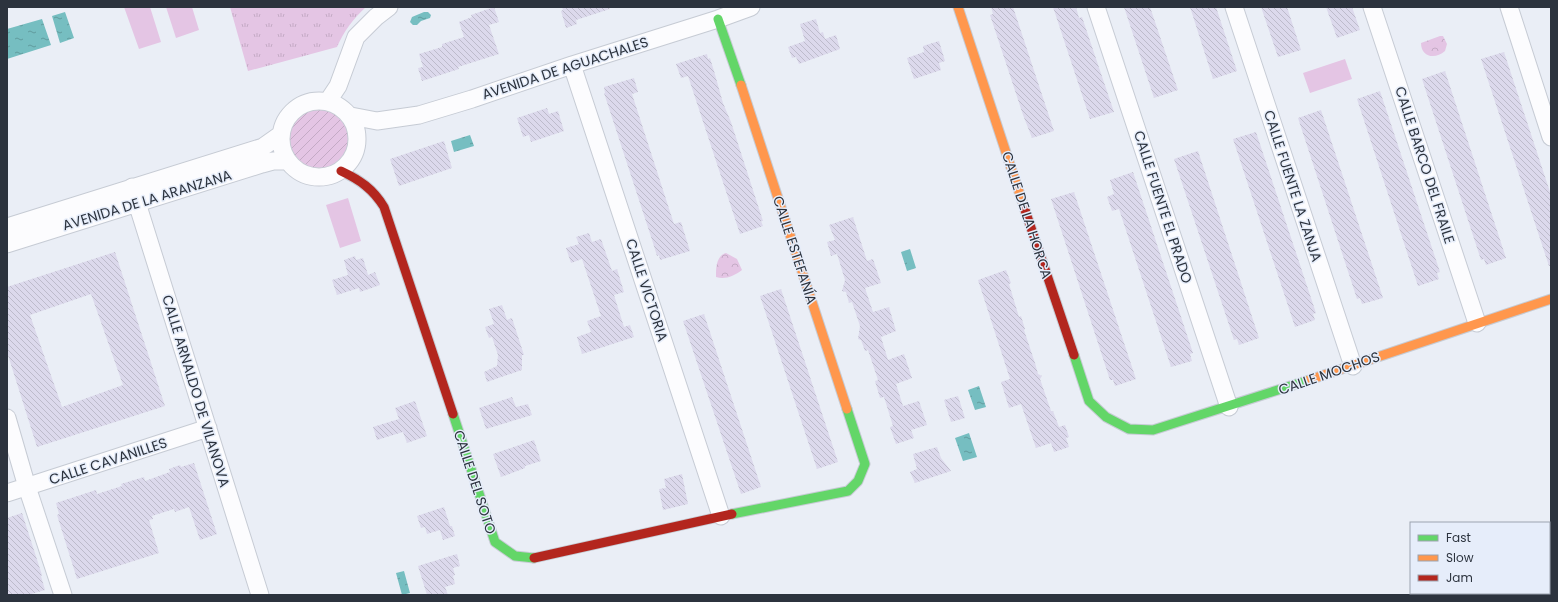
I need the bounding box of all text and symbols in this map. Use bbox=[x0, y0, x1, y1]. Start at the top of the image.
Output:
street label: AVENIDA DE AGUACHALES bbox=[479, 32, 651, 104]
street label: CALLE BARCO DEL FRAILE bbox=[1390, 84, 1460, 246]
street label: CALLE FUENTE LA ZANJA bbox=[1259, 108, 1327, 264]
street label: CALLE FUENTE EL PRADO bbox=[1129, 128, 1197, 286]
street label: CALLE DE LA HORCA bbox=[997, 149, 1057, 281]
street label: AVENIDA DE LA ARANZANA bbox=[60, 165, 234, 235]
street label: CALLE ESTEFANÍA bbox=[768, 193, 822, 307]
street label: CALLE VICTORIA bbox=[621, 236, 673, 344]
street label: CALLE ARNALDO DE VILANOVA bbox=[157, 292, 235, 490]
street label: CALLE MOCHOS bbox=[1276, 346, 1382, 400]
street label: CALLE DEL SOTO bbox=[449, 428, 501, 536]
street label: CALLE CAVANILLES bbox=[46, 432, 170, 490]
legend bbox=[1410, 522, 1550, 594]
text: Fast bbox=[1446, 529, 1471, 546]
text: Slow bbox=[1446, 549, 1474, 566]
text: Jam bbox=[1446, 569, 1473, 586]

